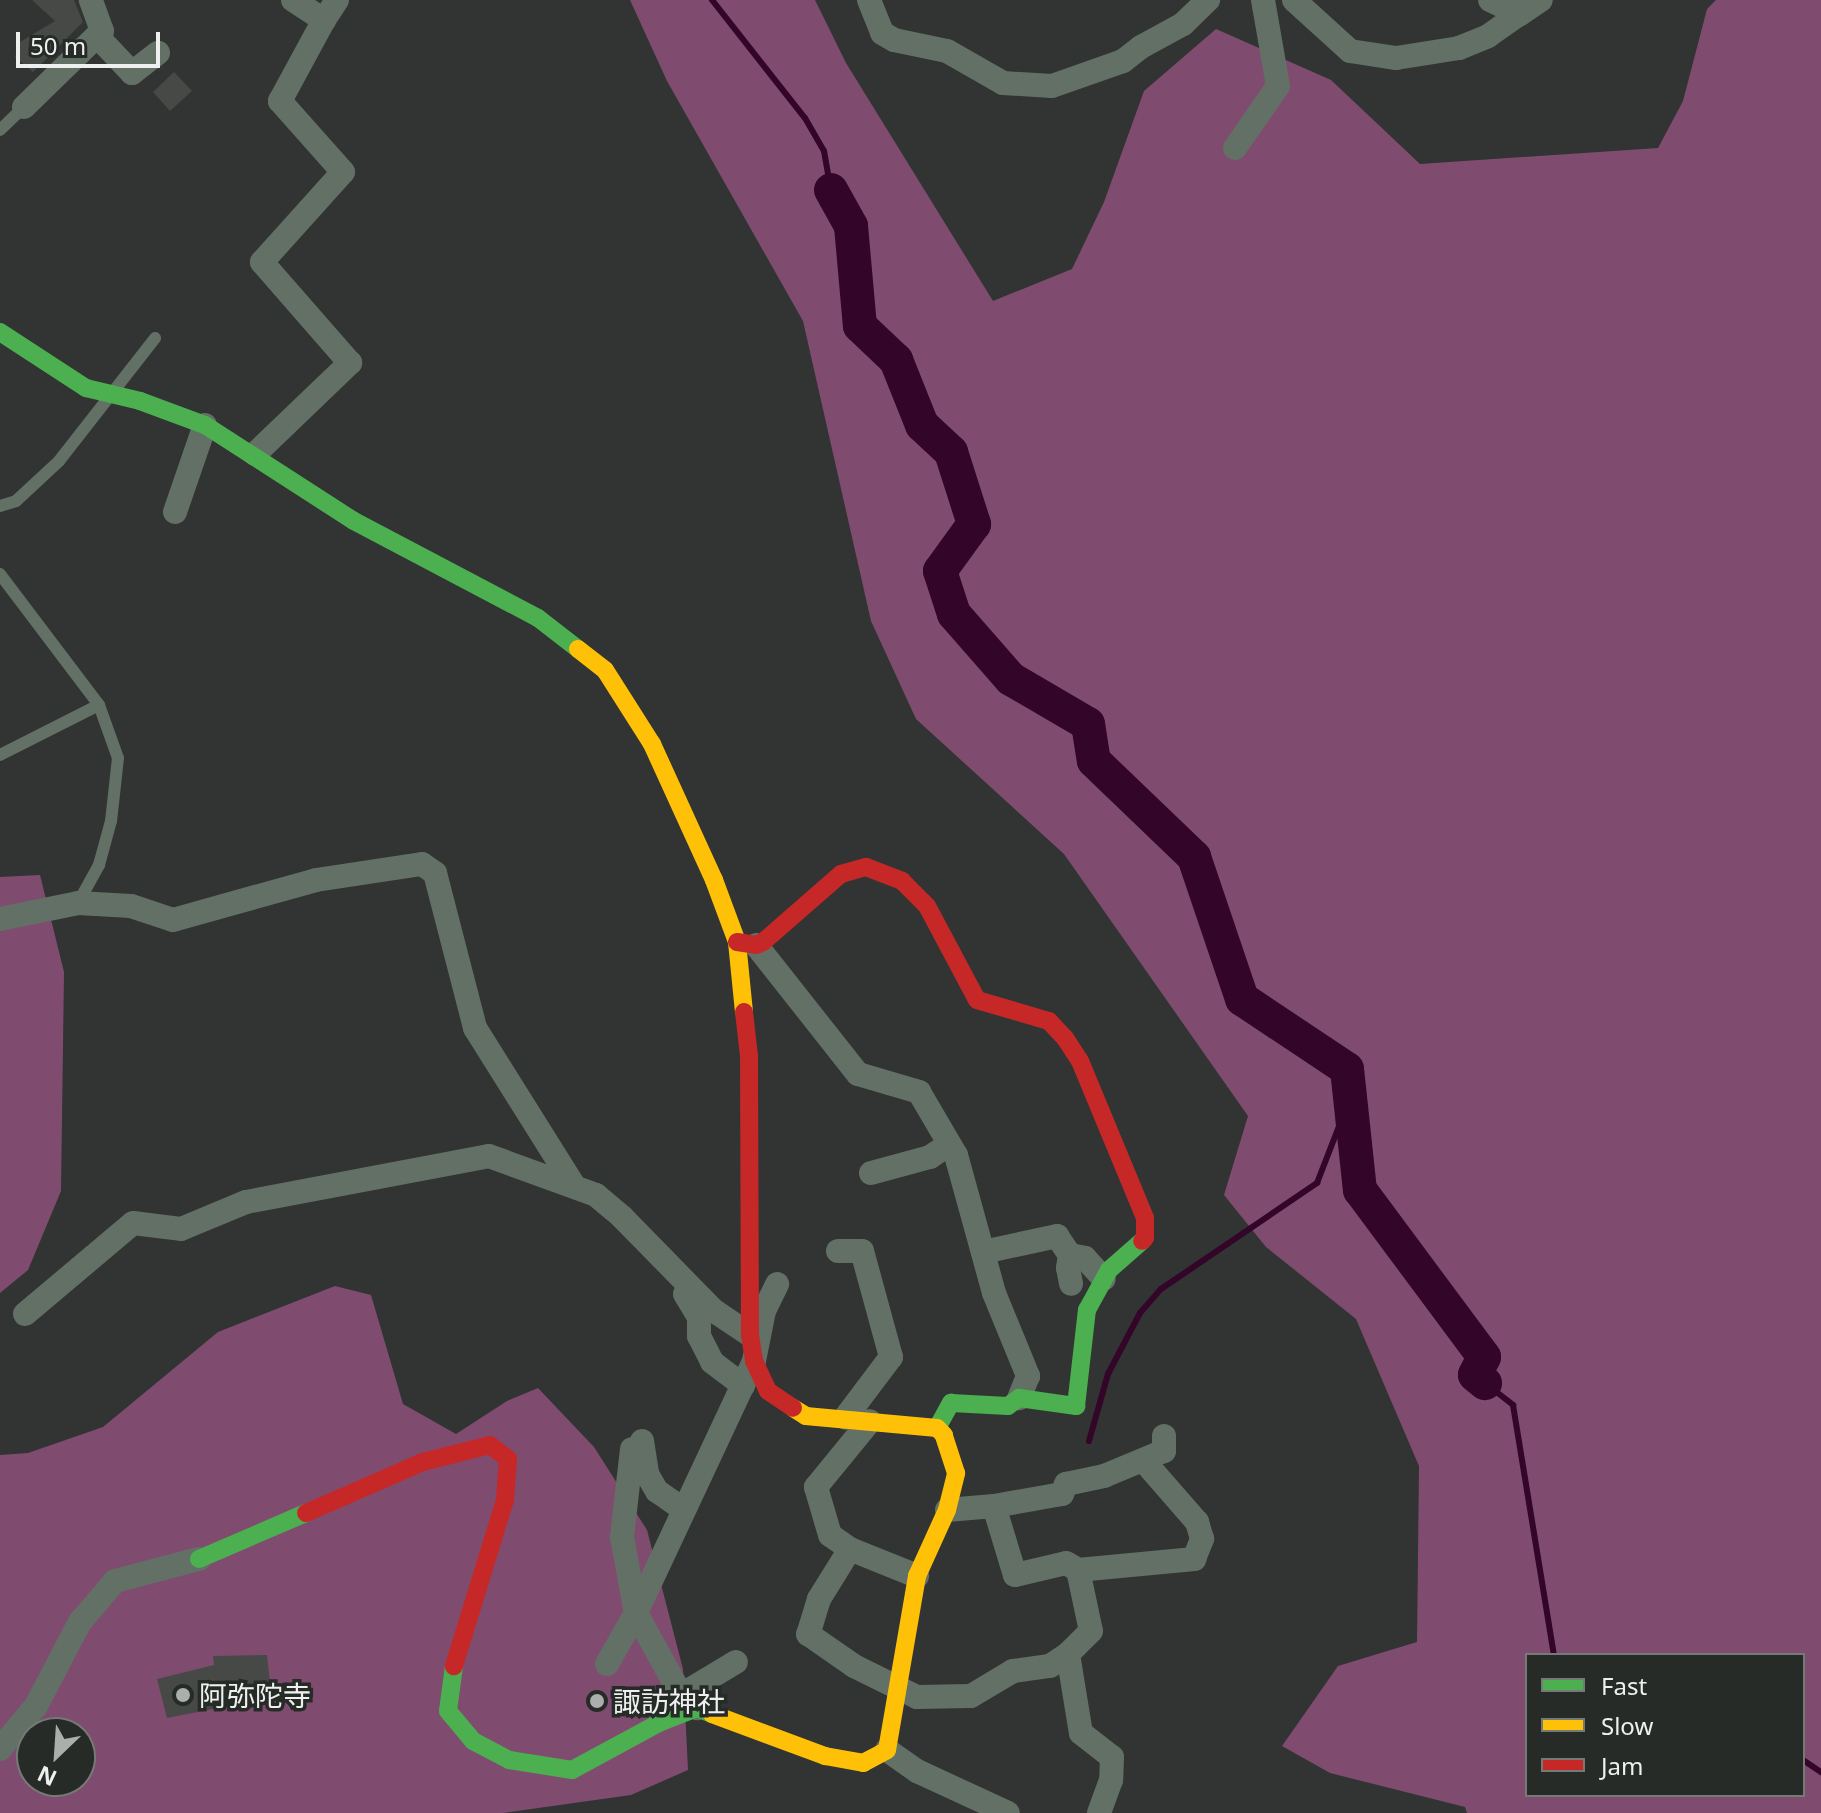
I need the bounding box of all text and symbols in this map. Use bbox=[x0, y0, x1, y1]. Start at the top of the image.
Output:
scale bar bbox=[20, 16, 164, 66]
text: 50 m bbox=[30, 29, 86, 62]
legend bbox=[1525, 1653, 1805, 1797]
text: Fast bbox=[1601, 1669, 1647, 1702]
place label: 阿弥陀寺 bbox=[199, 1678, 311, 1712]
place label: 諏訪神社 bbox=[613, 1684, 725, 1718]
marker: 阿弥陀寺 bbox=[174, 1686, 192, 1704]
marker: 諏訪神社 bbox=[588, 1692, 606, 1710]
text: Slow bbox=[1601, 1709, 1653, 1742]
north arrow bbox=[16, 1717, 96, 1797]
text: Jam bbox=[1601, 1749, 1643, 1782]
text: N bbox=[32, 1760, 61, 1794]

